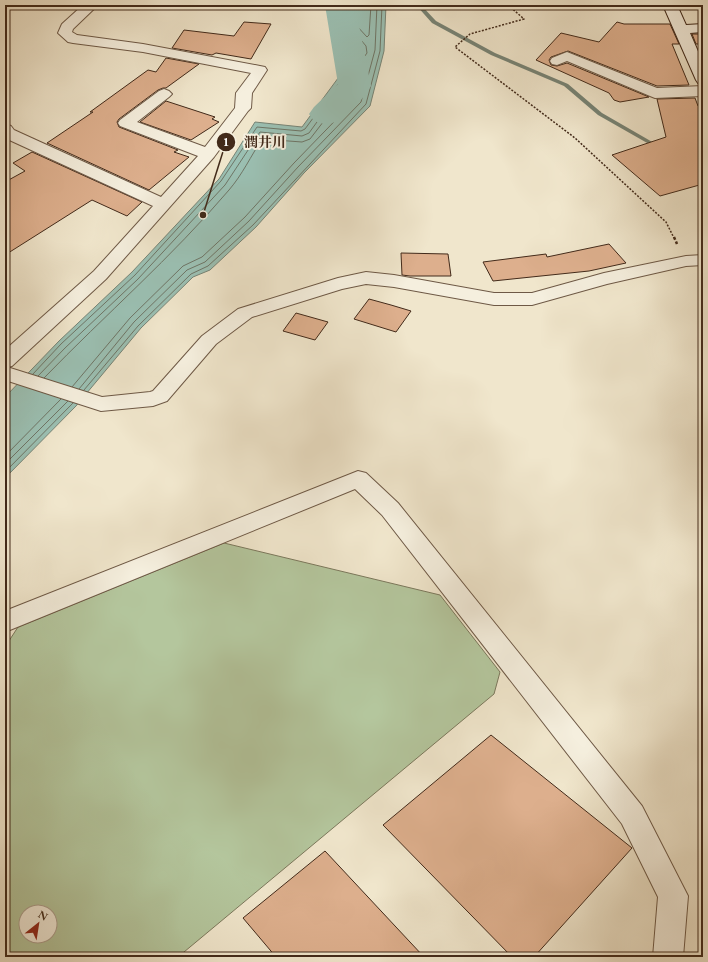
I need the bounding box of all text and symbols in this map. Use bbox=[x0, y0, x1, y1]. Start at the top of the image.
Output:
callout: 潤井川 bbox=[216, 129, 294, 155]
text: 潤井川 bbox=[244, 133, 286, 151]
text: 1 bbox=[223, 134, 229, 150]
north arrow bbox=[18, 904, 58, 944]
text: N bbox=[36, 907, 50, 924]

